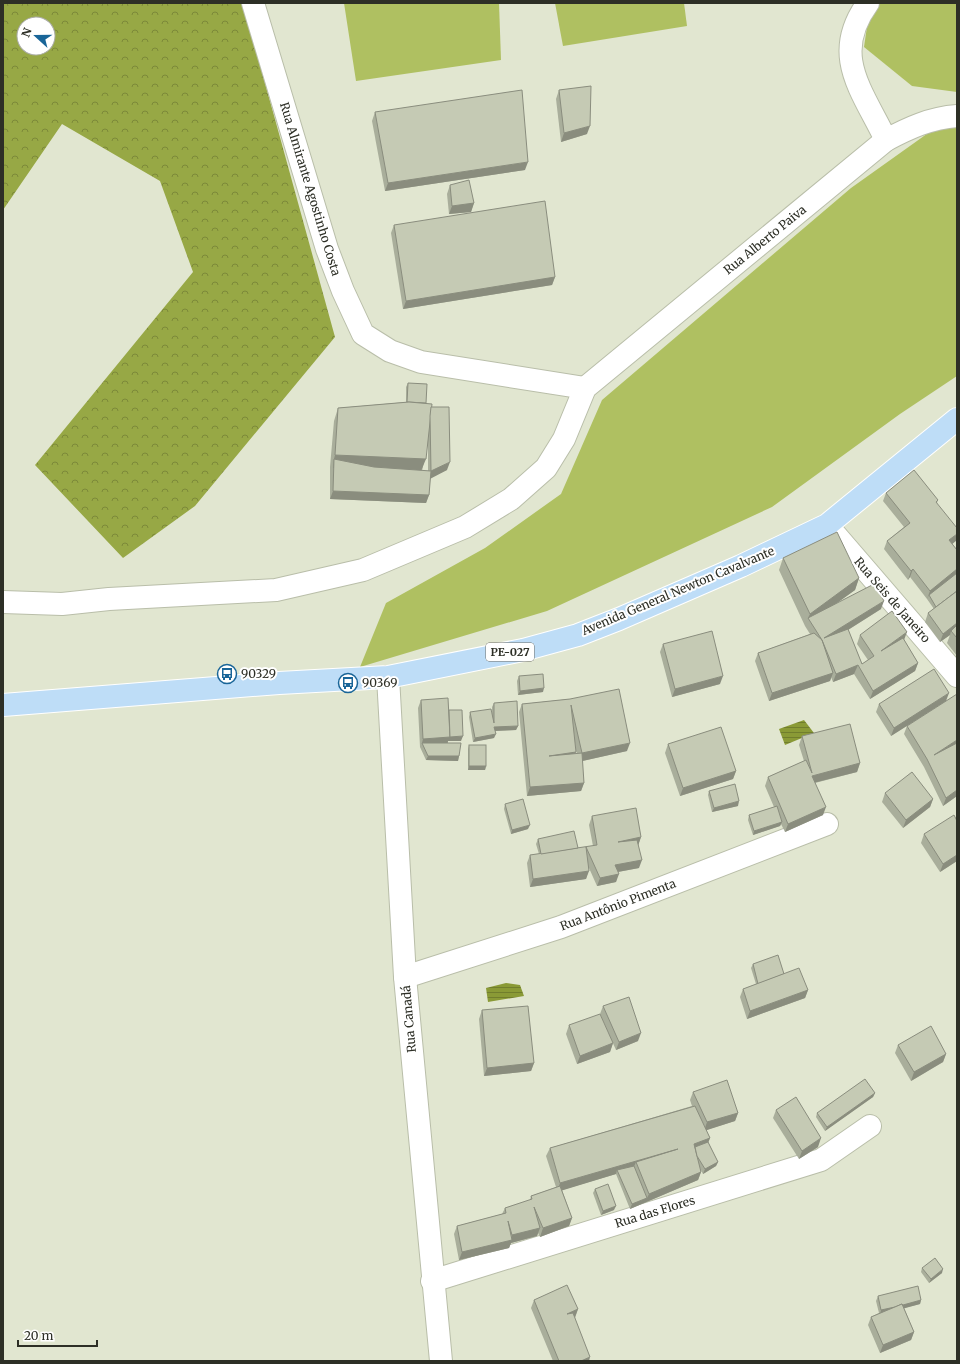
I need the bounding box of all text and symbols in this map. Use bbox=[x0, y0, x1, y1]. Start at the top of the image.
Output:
north arrow bbox=[16, 16, 56, 56]
text: N bbox=[19, 26, 35, 39]
street label: Rua Almirante Agostinho Costa bbox=[277, 100, 344, 278]
street label: Rua Alberto Paiva bbox=[720, 201, 809, 277]
street label: Avenida General Newton Cavalvante bbox=[578, 543, 776, 638]
street label: Rua Seis de Janeiro bbox=[851, 554, 934, 645]
road number: PE-027 bbox=[486, 643, 534, 661]
bus stop icon: 90329 bbox=[216, 663, 238, 685]
place label: 90329 bbox=[241, 666, 276, 681]
bus stop icon: 90369 bbox=[337, 672, 359, 694]
place label: 90369 bbox=[362, 675, 397, 690]
street label: Rua Antônio Pimenta bbox=[558, 875, 678, 934]
street label: Rua Canadá bbox=[398, 984, 419, 1053]
street label: Rua das Flores bbox=[613, 1192, 697, 1231]
scale bar bbox=[18, 1322, 97, 1348]
text: 20 m bbox=[24, 1328, 53, 1343]

